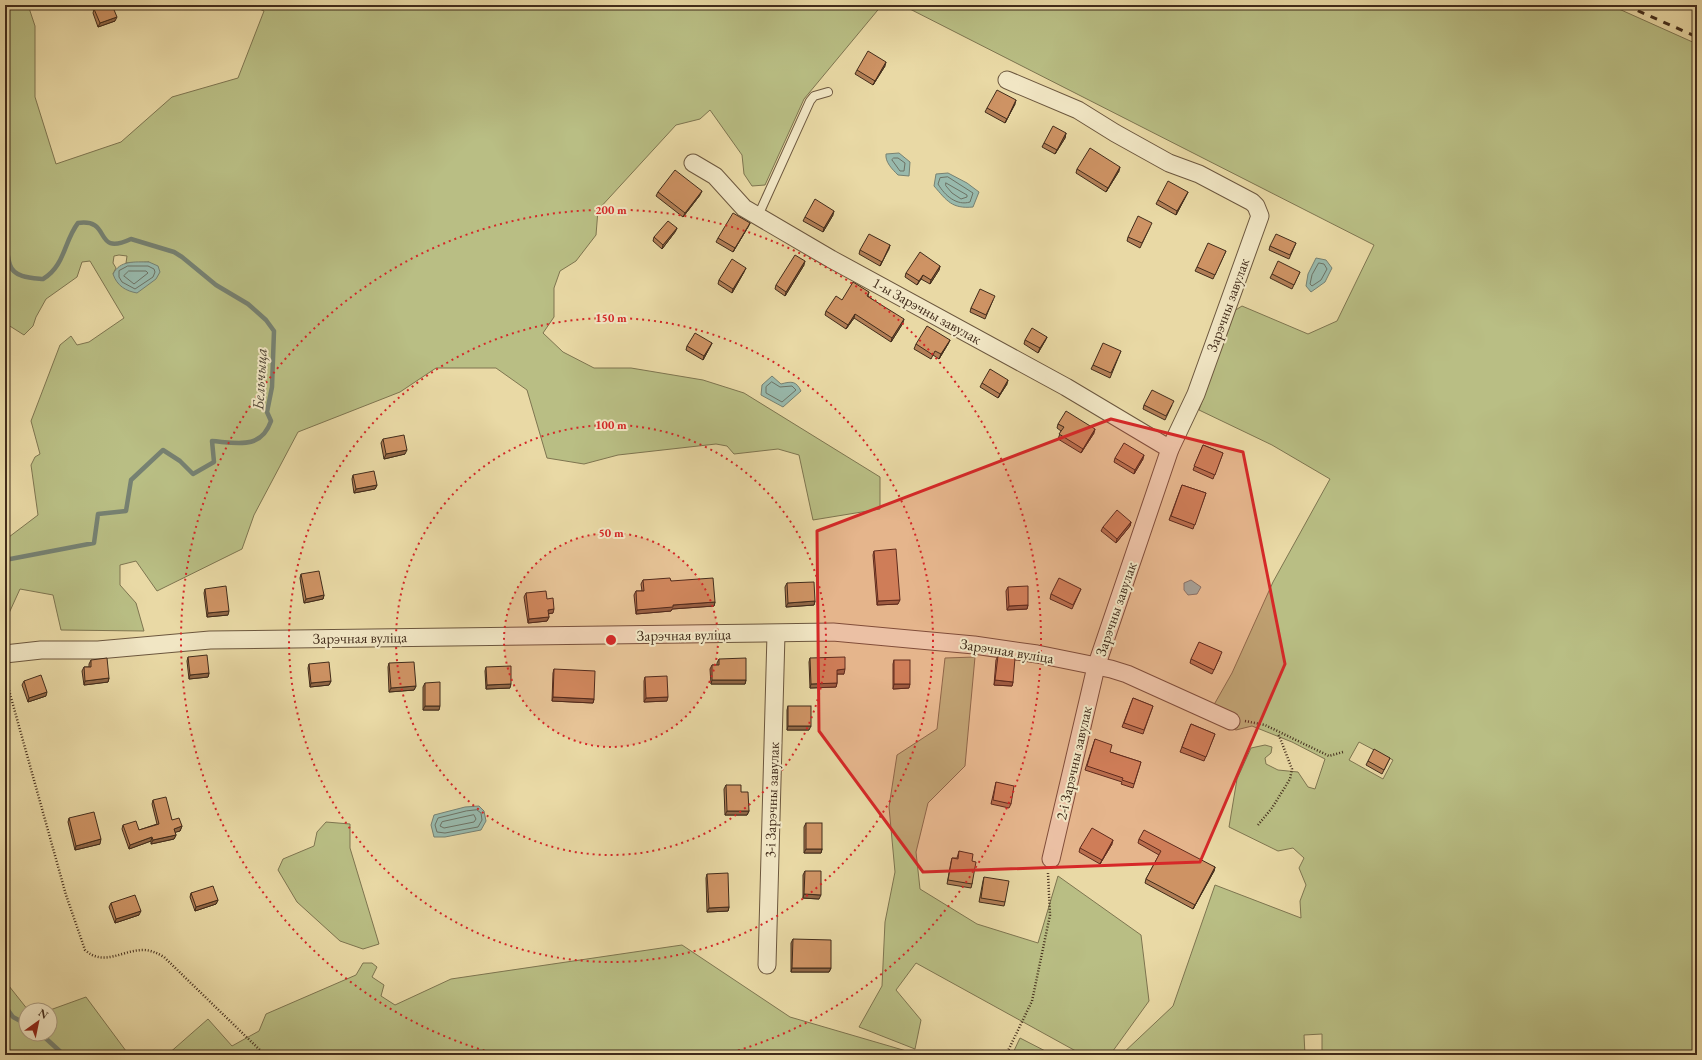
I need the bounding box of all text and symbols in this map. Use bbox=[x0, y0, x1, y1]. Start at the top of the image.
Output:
text: 200 m bbox=[595, 202, 627, 218]
street label: Зарэчны завулак bbox=[1202, 255, 1253, 354]
street label: 1-ы Зарэчны завулак bbox=[869, 273, 985, 348]
text: 150 m bbox=[595, 310, 627, 326]
water label: Бельчыца bbox=[247, 347, 272, 412]
text: 100 m bbox=[595, 417, 627, 433]
text: 50 m bbox=[598, 525, 624, 541]
street label: Зарэчны завулак bbox=[1091, 559, 1141, 658]
street label: Зарэчная вуліца bbox=[637, 624, 731, 645]
street label: Зарэчная вуліца bbox=[313, 627, 407, 648]
centre of rings bbox=[604, 633, 618, 647]
street label: Зарэчная вуліца bbox=[959, 634, 1055, 667]
street label: 2-і Зарэчны завулак bbox=[1051, 704, 1096, 822]
street label: 3-і Зарэчны завулак bbox=[760, 741, 783, 858]
north arrow bbox=[18, 1002, 58, 1042]
text: N bbox=[36, 1005, 51, 1022]

